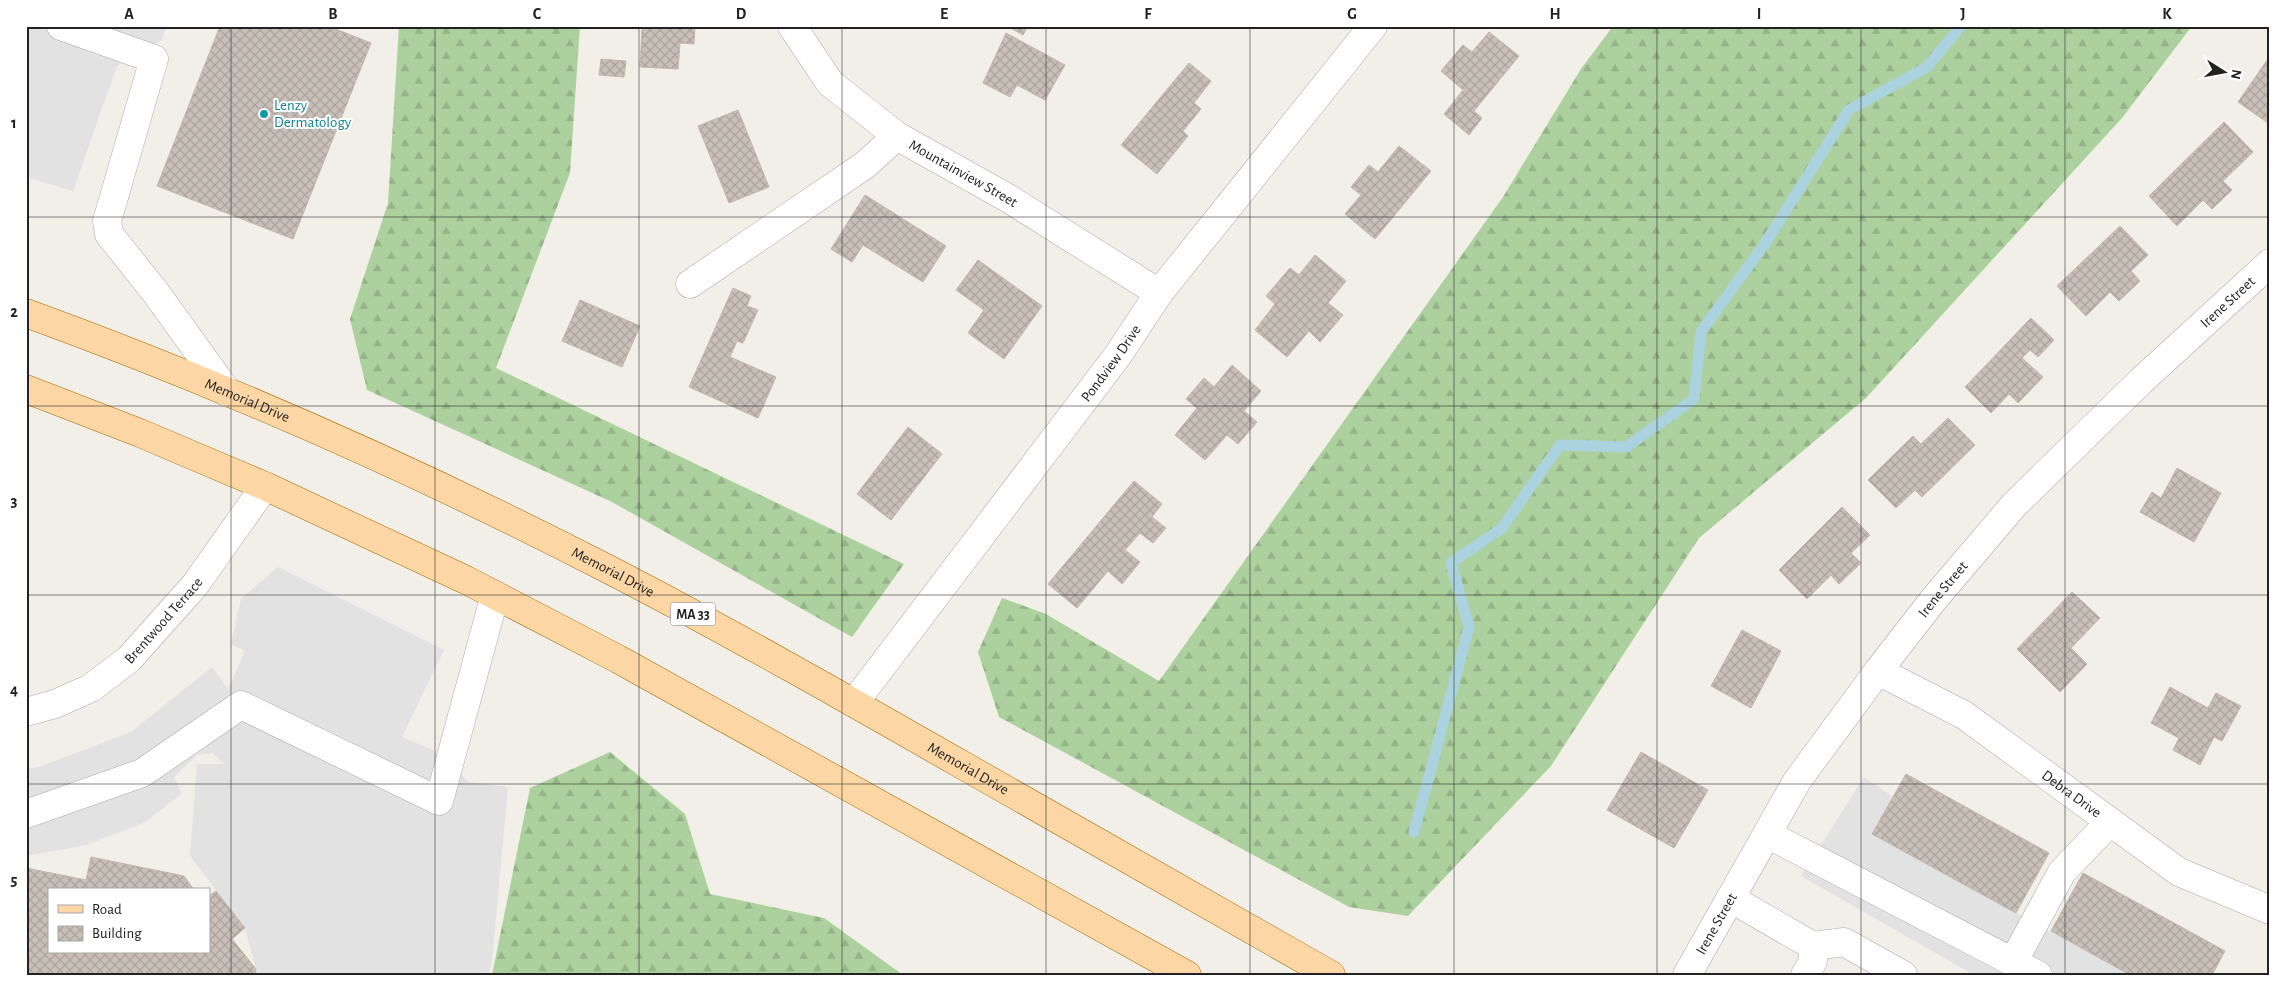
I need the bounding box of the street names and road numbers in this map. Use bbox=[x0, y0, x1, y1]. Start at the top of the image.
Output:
street label: Mountainview Street bbox=[906, 137, 1020, 210]
street label: Irene Street bbox=[2198, 274, 2258, 331]
street label: Pondview Drive bbox=[1078, 322, 1144, 405]
street label: Memorial Drive bbox=[203, 376, 292, 425]
street label: Memorial Drive bbox=[569, 545, 657, 600]
street label: Irene Street bbox=[1916, 558, 1971, 620]
street label: Brentwood Terrace bbox=[122, 575, 206, 667]
road number: MA 33 bbox=[670, 602, 716, 626]
street label: Memorial Drive bbox=[925, 740, 1011, 798]
street label: Debra Drive bbox=[2039, 768, 2104, 821]
street label: Irene Street bbox=[1693, 890, 1740, 957]

